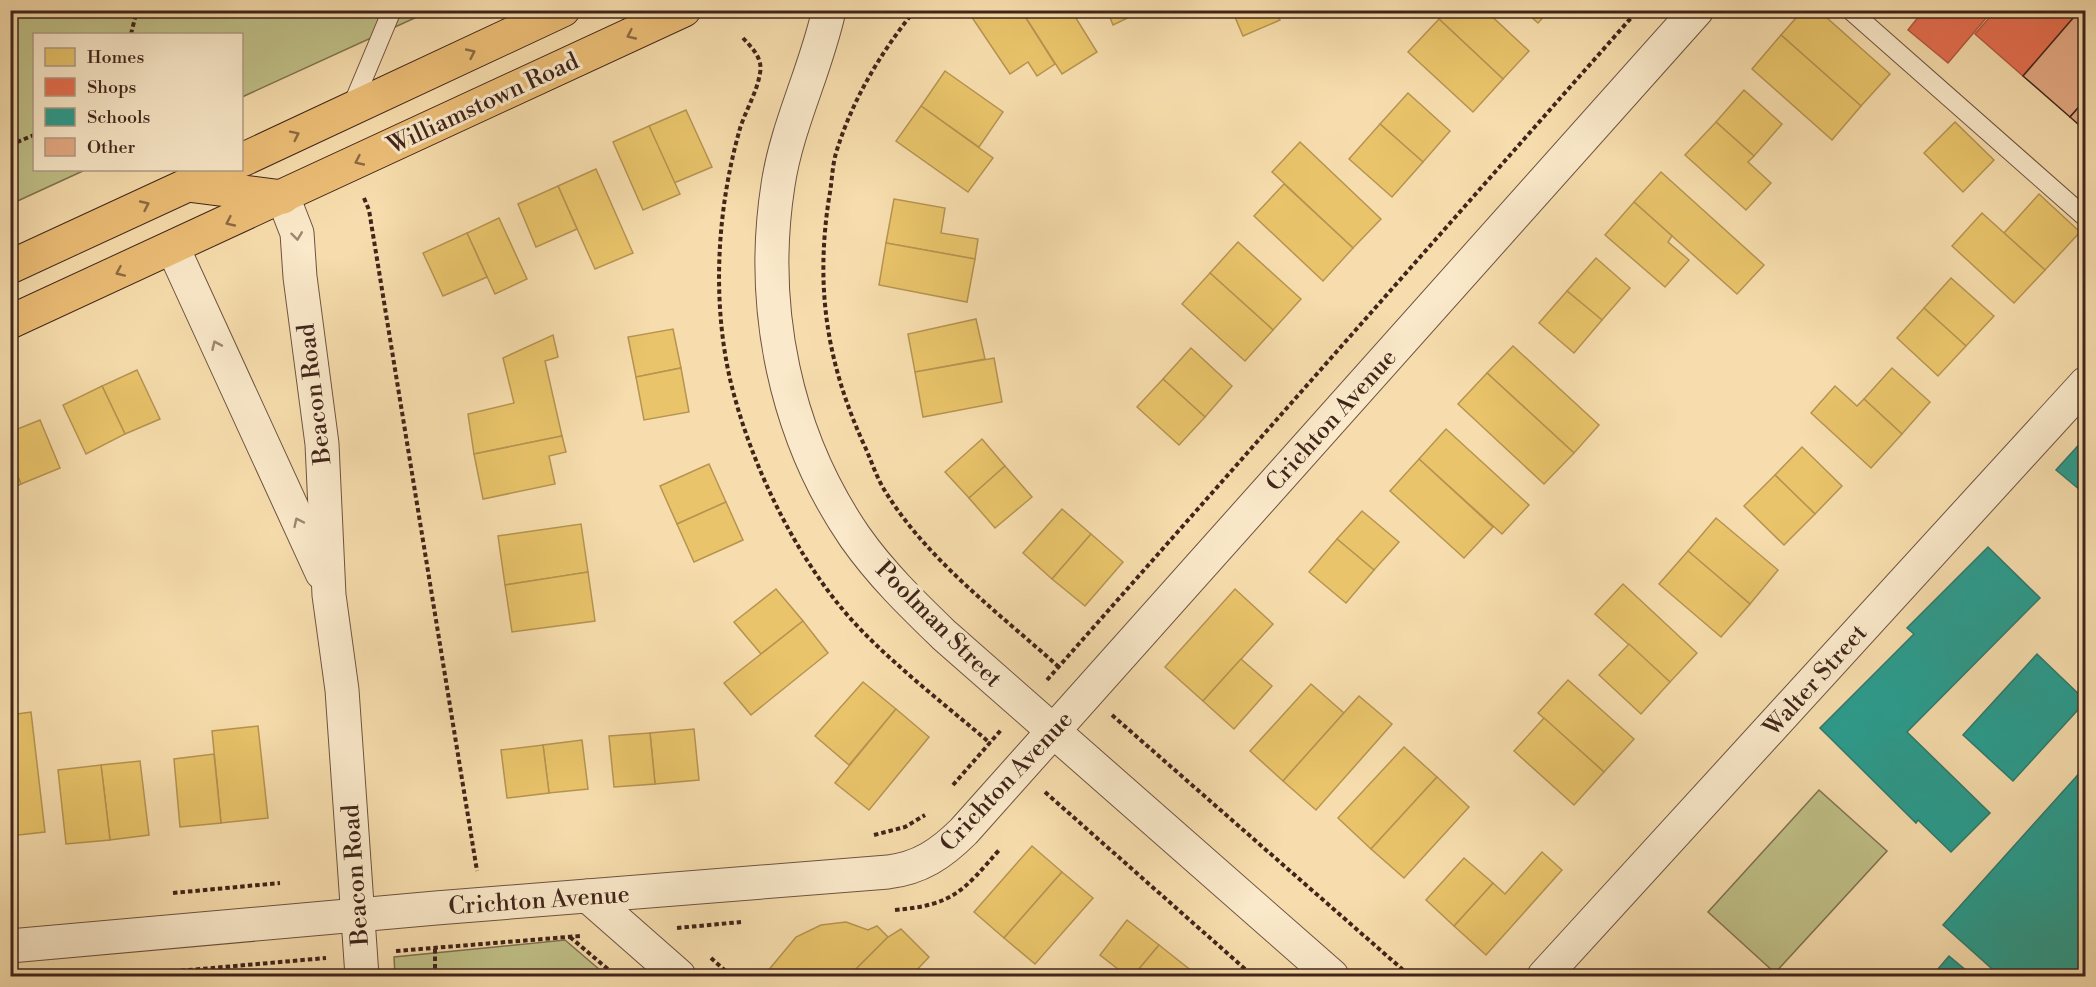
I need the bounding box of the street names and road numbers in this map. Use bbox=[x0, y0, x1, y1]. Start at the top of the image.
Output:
street label: Williamstown Road bbox=[382, 46, 584, 162]
street label: Beacon Road bbox=[291, 321, 339, 467]
street label: Crichton Avenue bbox=[1260, 343, 1404, 498]
street label: Poolman Street bbox=[869, 555, 1008, 695]
street label: Walter Street bbox=[1757, 618, 1874, 744]
street label: Crichton Avenue bbox=[934, 705, 1080, 858]
street label: Beacon Road bbox=[336, 803, 376, 948]
street label: Crichton Avenue bbox=[447, 880, 631, 922]

